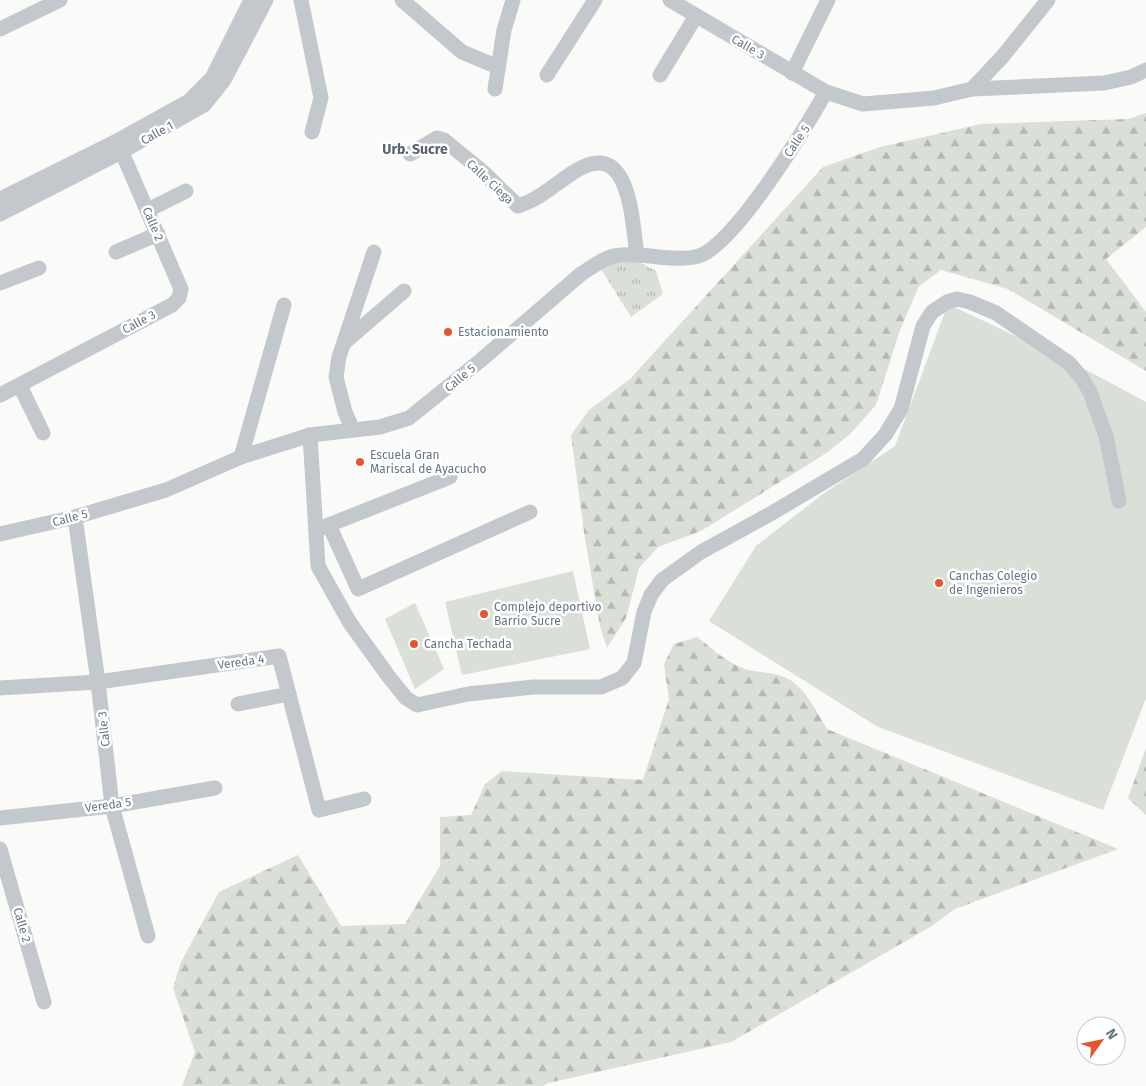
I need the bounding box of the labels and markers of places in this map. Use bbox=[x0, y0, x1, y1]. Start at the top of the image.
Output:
place label: Estacionamiento bbox=[458, 325, 549, 339]
marker: Estacionamiento bbox=[442, 326, 454, 338]
place label: Escuela Gran Mariscal de Ayacucho bbox=[370, 448, 487, 476]
marker: Escuela Gran Mariscal de Ayacucho bbox=[354, 456, 366, 468]
place label: Canchas Colegio de Ingenieros bbox=[949, 569, 1037, 597]
marker: Canchas Colegio de Ingenieros bbox=[933, 577, 945, 589]
place label: Complejo deportivo Barrio Sucre bbox=[494, 600, 602, 628]
marker: Complejo deportivo Barrio Sucre bbox=[478, 608, 490, 620]
place label: Cancha Techada bbox=[424, 637, 512, 651]
marker: Cancha Techada bbox=[408, 638, 420, 650]

